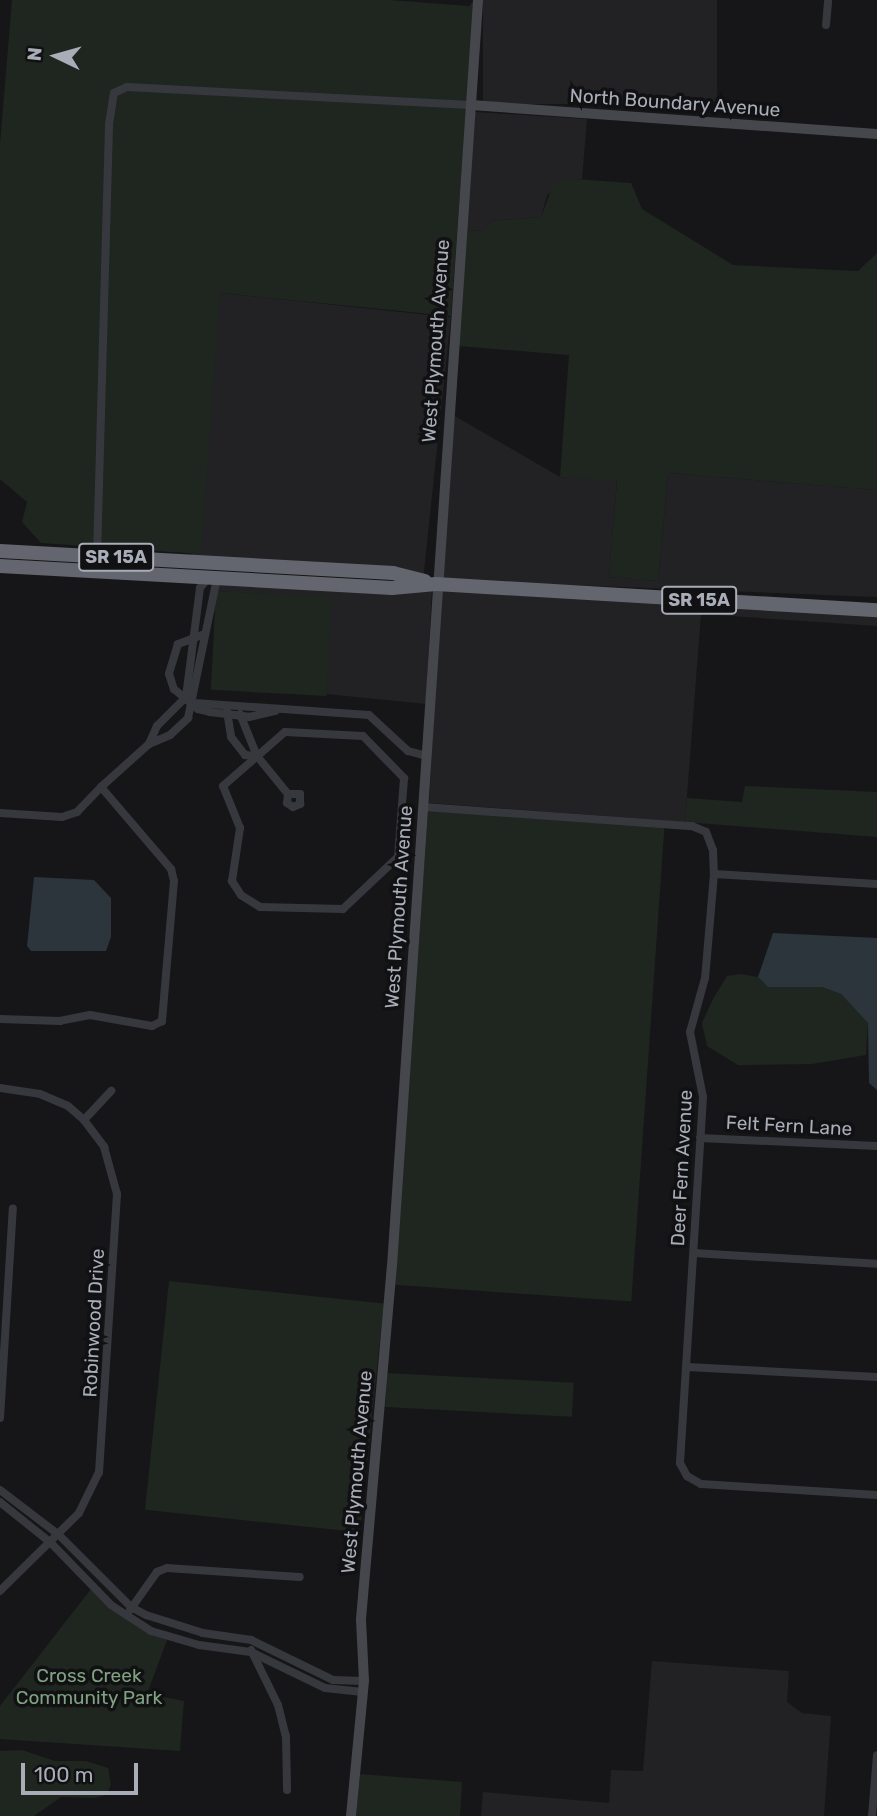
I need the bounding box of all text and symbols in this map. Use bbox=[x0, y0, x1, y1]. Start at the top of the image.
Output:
north arrow bbox=[21, 21, 91, 91]
text: N bbox=[23, 46, 47, 62]
street label: North Boundary Avenue bbox=[568, 84, 782, 122]
street label: West Plymouth Avenue bbox=[418, 238, 454, 444]
road number: SR 15A bbox=[78, 542, 154, 572]
road number: SR 15A bbox=[660, 586, 738, 614]
street label: West Plymouth Avenue bbox=[381, 804, 417, 1010]
street label: Deer Fern Avenue bbox=[666, 1089, 698, 1247]
street label: Felt Fern Lane bbox=[725, 1111, 853, 1141]
street label: Robinwood Drive bbox=[79, 1248, 109, 1398]
street label: West Plymouth Avenue bbox=[337, 1369, 377, 1575]
park label: Cross Creek Community Park bbox=[16, 1665, 162, 1709]
scale bar bbox=[24, 1750, 142, 1794]
text: 100 m bbox=[34, 1762, 93, 1787]

